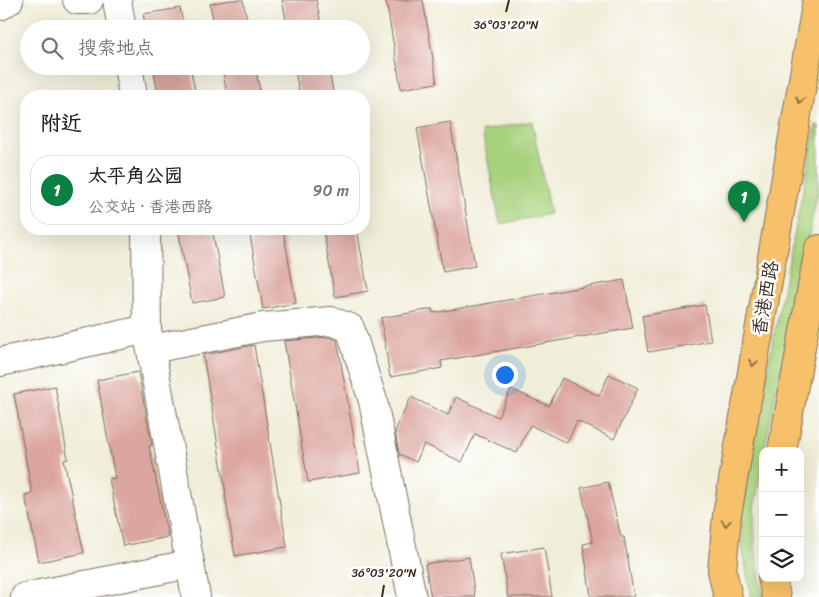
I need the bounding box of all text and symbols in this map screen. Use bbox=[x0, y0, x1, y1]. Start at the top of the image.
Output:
text: 36°03'20"N bbox=[474, 14, 539, 36]
search box bbox=[20, 20, 370, 75]
text: 搜索地点 bbox=[78, 31, 154, 64]
icon: search bbox=[38, 34, 66, 62]
one-way arrow bbox=[795, 95, 805, 104]
text: 附近 bbox=[40, 104, 82, 142]
text: 太平角公园 bbox=[88, 159, 183, 192]
text: 1 bbox=[54, 176, 60, 205]
text: 90 m bbox=[313, 176, 349, 205]
pin: 1 bbox=[728, 181, 760, 222]
text: 公交站 · 香港西路 bbox=[88, 192, 213, 221]
street label: 香港西路 bbox=[742, 258, 788, 338]
one-way arrow bbox=[749, 359, 759, 368]
your location bbox=[492, 362, 518, 388]
map controls bbox=[759, 447, 804, 582]
button: + bbox=[759, 447, 804, 492]
button: − bbox=[759, 492, 804, 537]
one-way arrow bbox=[721, 520, 732, 528]
button: layers bbox=[759, 537, 804, 582]
text: 36°03'20"N bbox=[352, 562, 417, 584]

